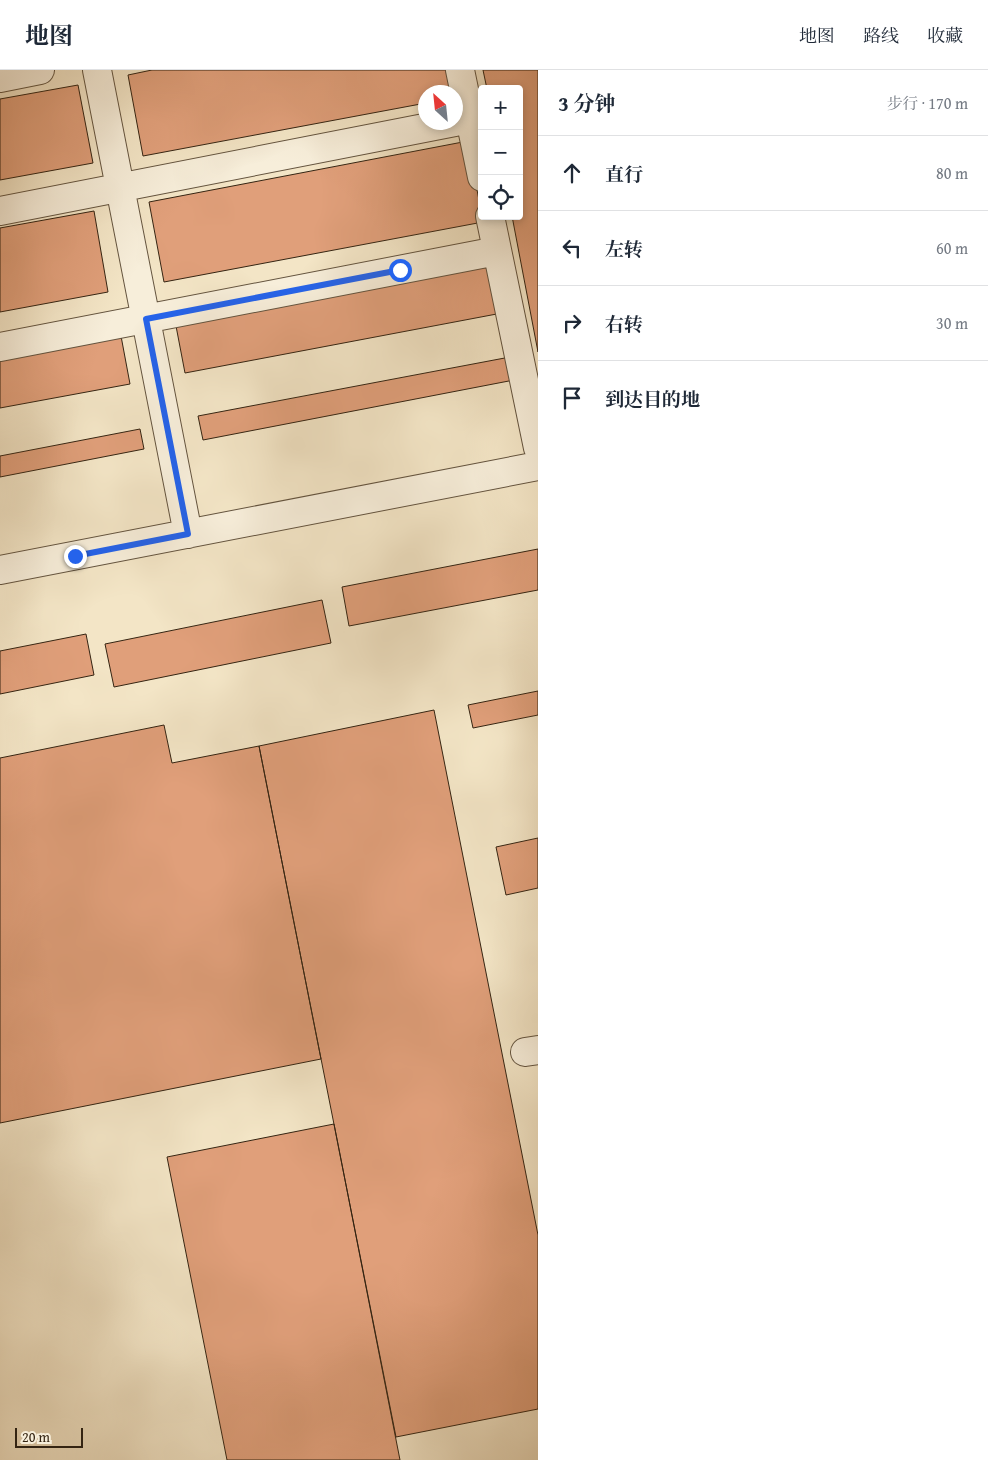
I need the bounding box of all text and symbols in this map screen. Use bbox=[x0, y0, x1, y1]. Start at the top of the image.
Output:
text: 地图 bbox=[25, 18, 73, 53]
text: 地图 bbox=[799, 22, 835, 49]
text: 路线 bbox=[863, 22, 899, 49]
text: 收藏 bbox=[927, 22, 963, 49]
north arrow bbox=[418, 85, 463, 130]
map controls bbox=[478, 85, 523, 220]
button: + bbox=[478, 85, 523, 130]
text: 3 分钟 bbox=[558, 88, 616, 119]
text: 步行 · 170 m bbox=[887, 91, 968, 115]
button: − bbox=[478, 130, 523, 175]
icon: ahead bbox=[558, 159, 586, 187]
text: 直行 bbox=[605, 160, 643, 188]
text: 80 m bbox=[936, 161, 968, 185]
button: locate bbox=[478, 175, 523, 220]
icon: left bbox=[558, 234, 586, 262]
text: 左转 bbox=[605, 235, 643, 263]
text: 60 m bbox=[936, 236, 968, 260]
route start bbox=[389, 259, 412, 282]
icon: right bbox=[558, 309, 586, 337]
text: 右转 bbox=[605, 310, 643, 338]
text: 30 m bbox=[936, 311, 968, 335]
icon: arrive bbox=[558, 384, 586, 412]
text: 到达目的地 bbox=[605, 385, 700, 413]
route end bbox=[64, 545, 87, 568]
scale bar bbox=[15, 1425, 82, 1448]
text: 20 m bbox=[22, 1427, 50, 1447]

